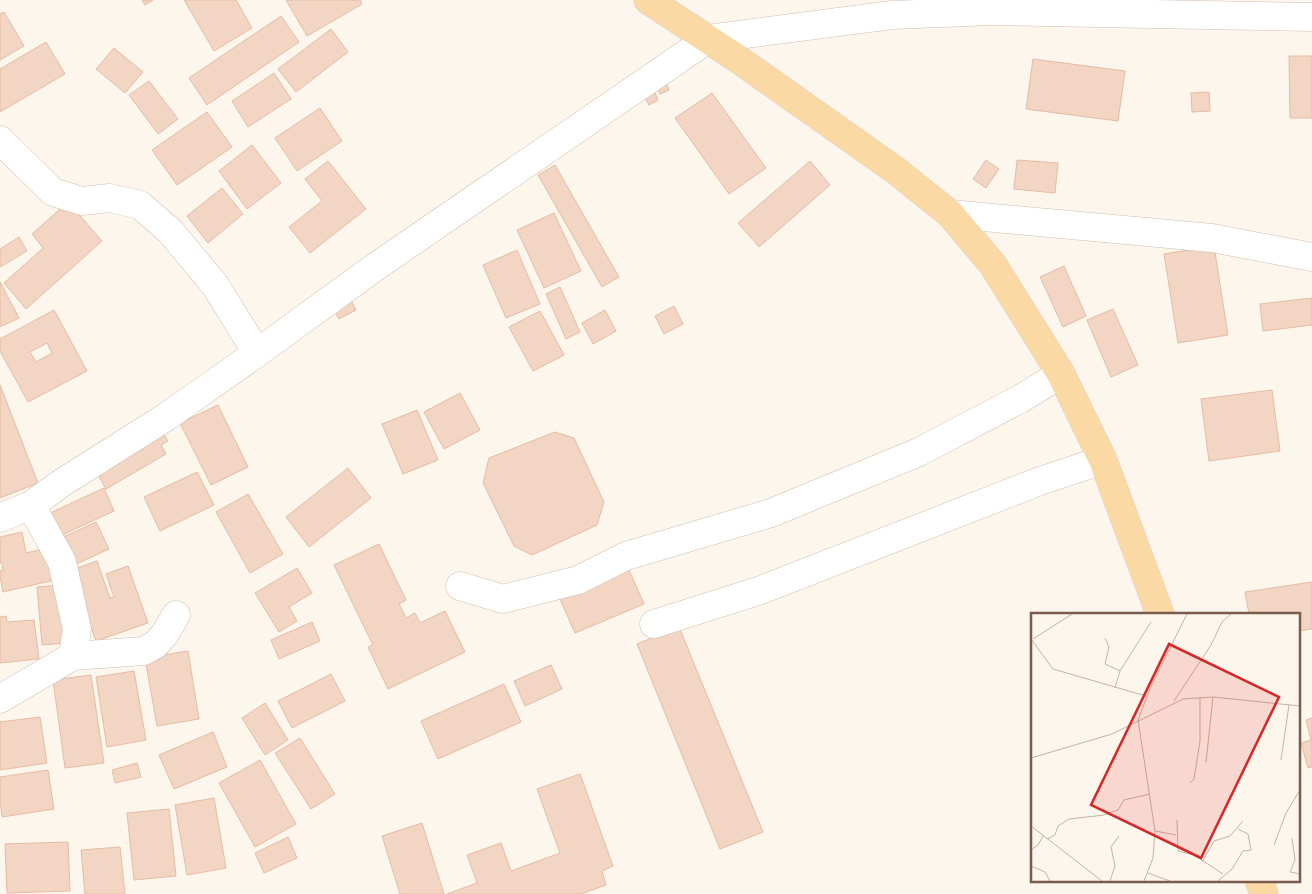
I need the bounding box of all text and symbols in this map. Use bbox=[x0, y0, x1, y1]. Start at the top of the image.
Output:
inset map bbox=[1031, 613, 1300, 882]

